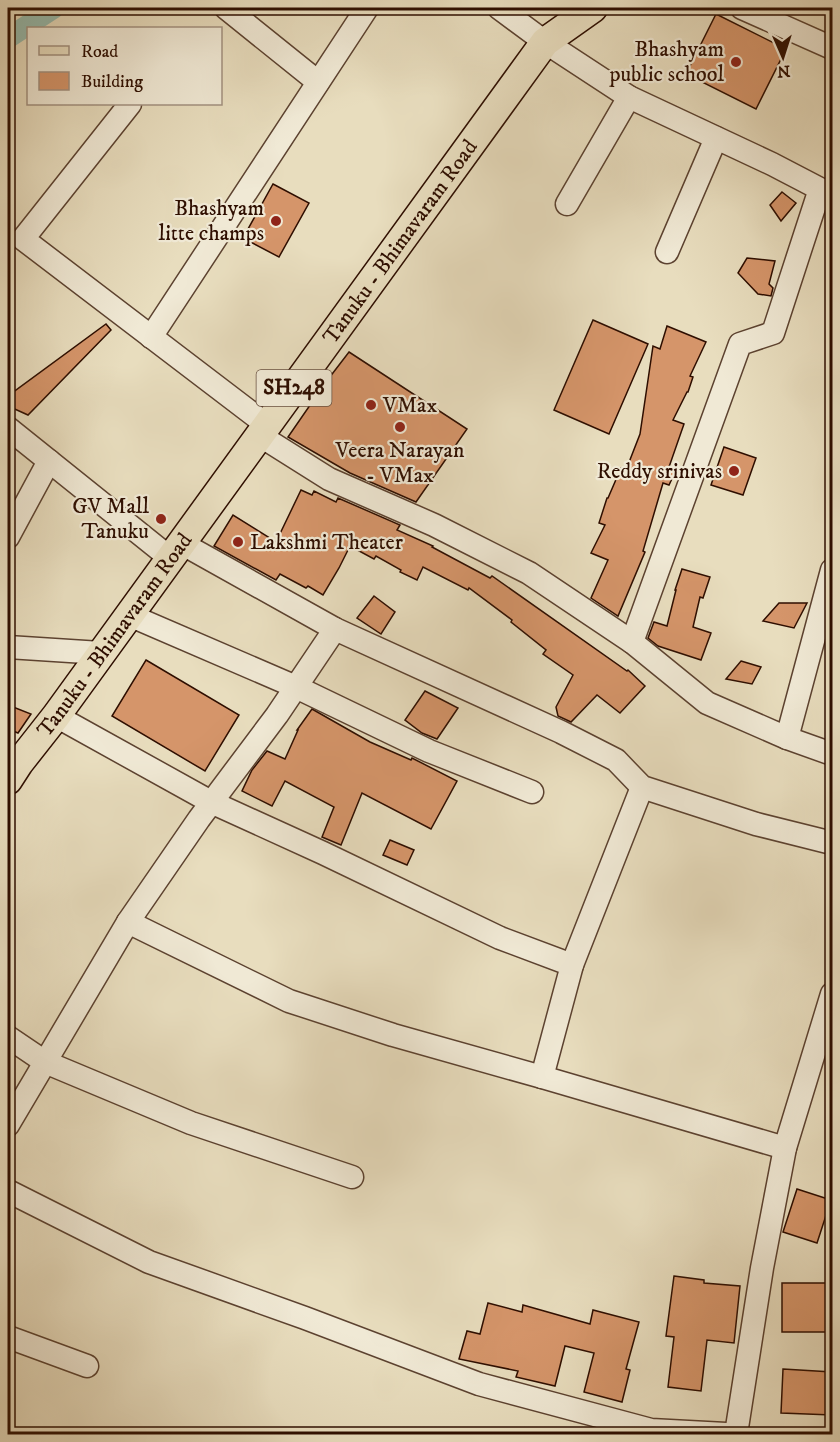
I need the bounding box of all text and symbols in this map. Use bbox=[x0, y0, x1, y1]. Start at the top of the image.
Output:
legend bbox=[27, 27, 222, 105]
north arrow bbox=[753, 27, 813, 87]
place label: Bhashyam public school bbox=[608, 36, 724, 88]
text: Road bbox=[81, 41, 118, 63]
marker: Bhashyam public school bbox=[729, 55, 743, 69]
text: N bbox=[777, 61, 791, 81]
text: Building bbox=[81, 71, 143, 93]
street label: Tanuku - Bhimavaram Road bbox=[317, 134, 483, 349]
place label: Bhashyam litte champs bbox=[159, 195, 264, 247]
marker: Bhashyam litte champs bbox=[269, 214, 283, 228]
road number: SH248 bbox=[256, 370, 332, 406]
place label: VMax bbox=[382, 392, 437, 419]
marker: VMax bbox=[364, 398, 378, 412]
marker: Veera Narayan - VMax bbox=[393, 420, 407, 434]
place label: Veera Narayan - VMax bbox=[335, 437, 465, 489]
place label: Reddy srinivas bbox=[597, 458, 722, 485]
marker: Reddy srinivas bbox=[727, 464, 741, 478]
place label: GV Mall Tanuku bbox=[72, 493, 149, 545]
marker: GV Mall Tanuku bbox=[154, 512, 168, 526]
street label: Tanuku - Bhimavaram Road bbox=[31, 528, 198, 743]
place label: Lakshmi Theater bbox=[250, 529, 404, 556]
marker: Lakshmi Theater bbox=[231, 535, 245, 549]

